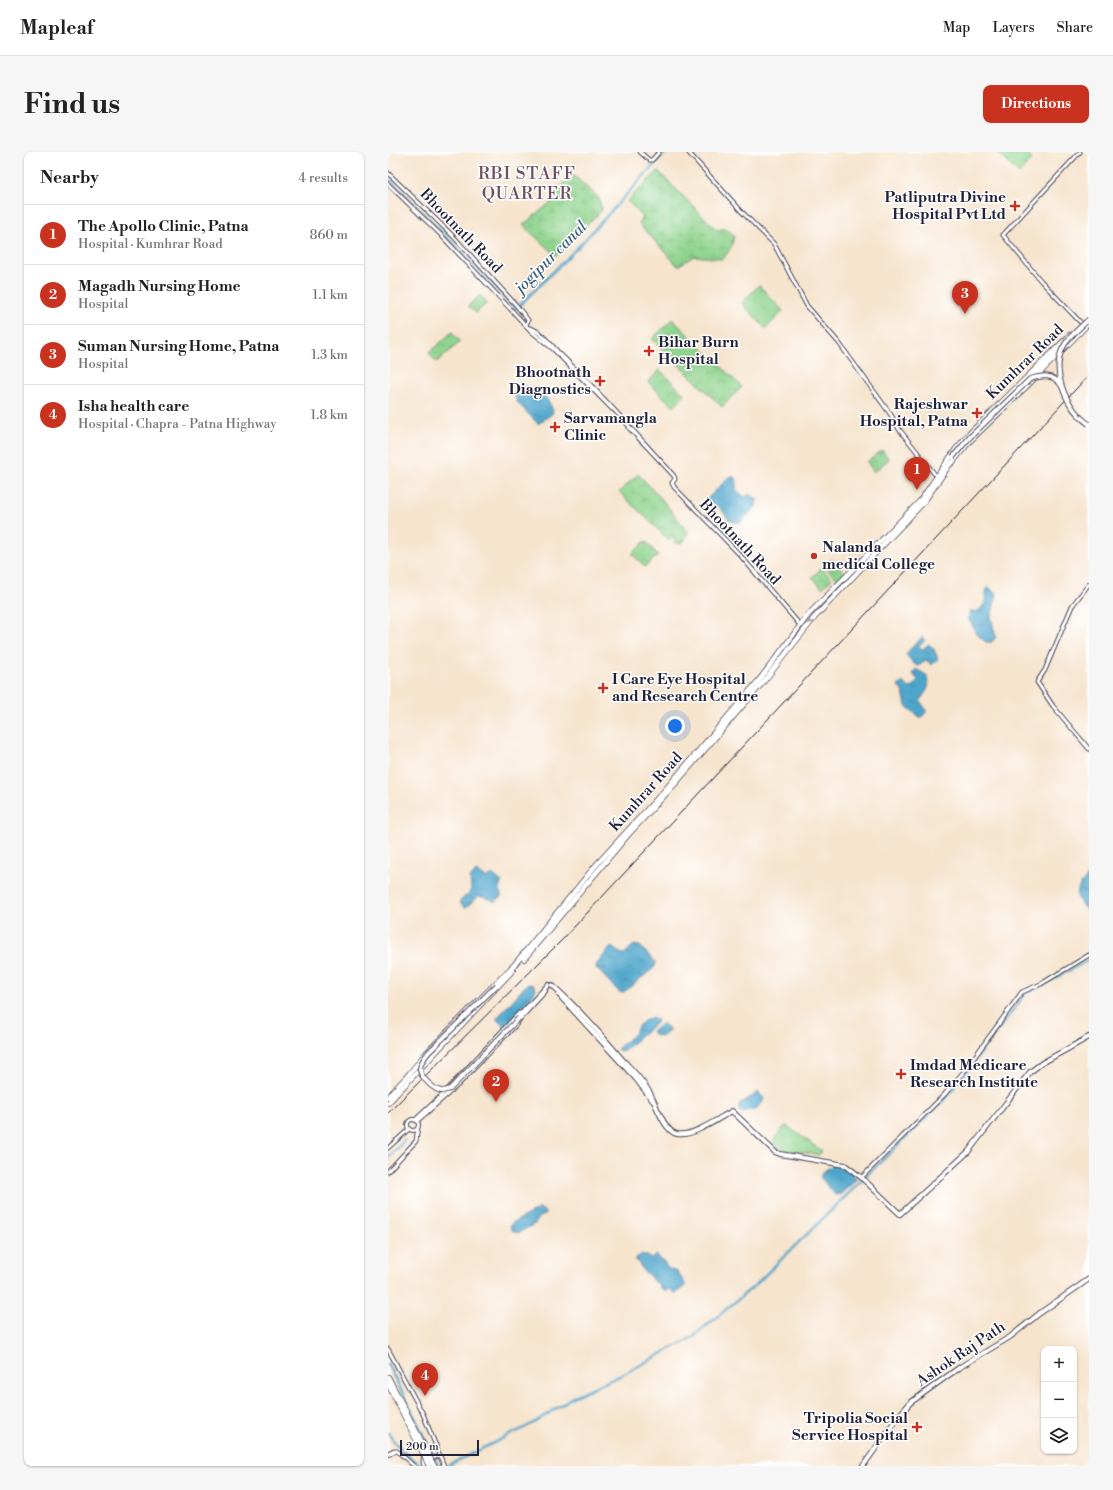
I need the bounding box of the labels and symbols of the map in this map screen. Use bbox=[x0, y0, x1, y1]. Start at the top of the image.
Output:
district label: RBI STAFF QUARTER bbox=[478, 163, 576, 205]
street label: Bhootnath Road bbox=[415, 184, 507, 278]
place label: Patliputra Divine Hospital Pvt Ltd bbox=[884, 188, 1007, 224]
marker: Patliputra Divine Hospital Pvt Ltd bbox=[1009, 200, 1021, 212]
water label: jogipur canal bbox=[509, 216, 592, 299]
pin: 3 bbox=[952, 281, 978, 314]
street label: Kumhrar Road bbox=[982, 320, 1068, 404]
place label: Bihar Burn Hospital bbox=[658, 333, 739, 369]
marker: Bihar Burn Hospital bbox=[643, 345, 655, 357]
place label: Bhootnath Diagnostics bbox=[509, 363, 592, 399]
marker: Bhootnath Diagnostics bbox=[594, 375, 606, 387]
place label: Rajeshwar Hospital, Patna bbox=[860, 395, 969, 431]
marker: Rajeshwar Hospital, Patna bbox=[971, 407, 983, 419]
place label: Sarvamangla Clinic bbox=[564, 409, 658, 445]
marker: Sarvamangla Clinic bbox=[549, 421, 561, 433]
pin: 1 bbox=[904, 457, 930, 490]
street label: Bhootnath Road bbox=[695, 494, 785, 589]
place label: Nalanda medical College bbox=[822, 538, 935, 574]
marker: Nalanda medical College bbox=[809, 551, 819, 561]
one-way arrow bbox=[808, 617, 815, 624]
place label: I Care Eye Hospital and Research Centre bbox=[612, 670, 758, 706]
marker: I Care Eye Hospital and Research Centre bbox=[597, 682, 609, 694]
your location bbox=[665, 716, 685, 736]
street label: Kumhrar Road bbox=[605, 748, 687, 836]
place label: Imdad Medicare Research Institute bbox=[910, 1056, 1038, 1092]
marker: Imdad Medicare Research Institute bbox=[895, 1068, 907, 1080]
pin: 2 bbox=[483, 1069, 509, 1102]
street label: Ashok Raj Path bbox=[912, 1317, 1009, 1391]
pin: 4 bbox=[412, 1363, 438, 1396]
place label: Tripolia Social Service Hospital bbox=[792, 1409, 908, 1445]
marker: Tripolia Social Service Hospital bbox=[911, 1421, 923, 1433]
scale bar bbox=[400, 1438, 479, 1457]

